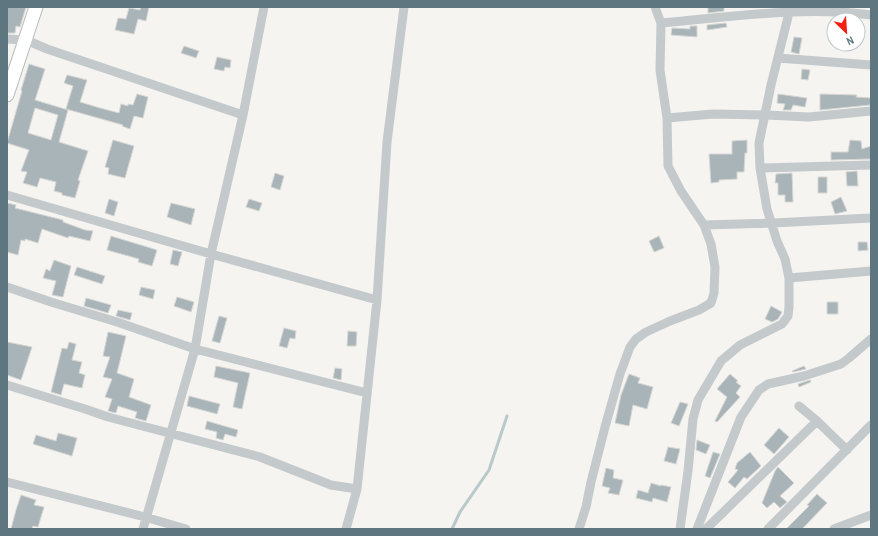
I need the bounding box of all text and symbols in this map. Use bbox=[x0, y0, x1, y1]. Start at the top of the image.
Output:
north arrow bbox=[826, 12, 866, 52]
text: N bbox=[844, 33, 856, 49]

